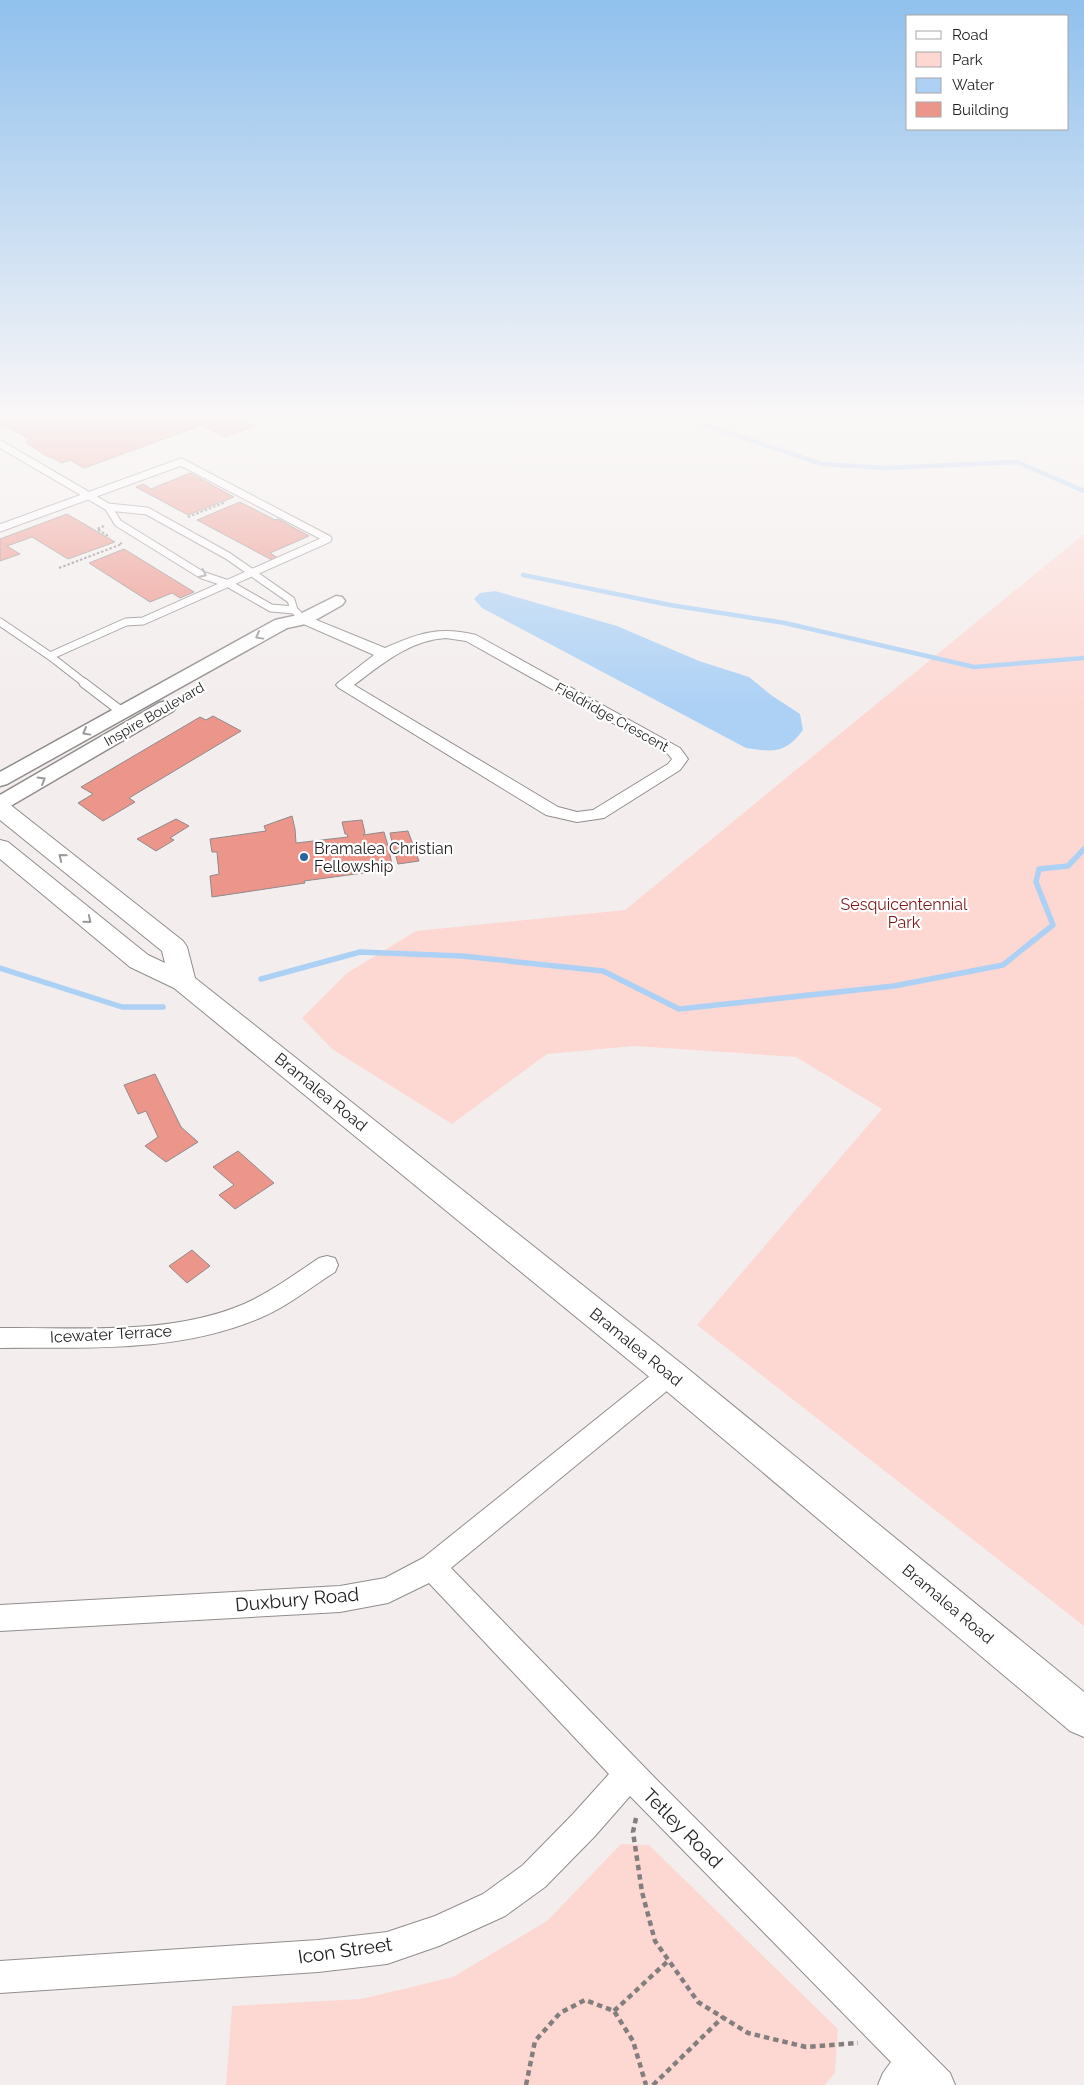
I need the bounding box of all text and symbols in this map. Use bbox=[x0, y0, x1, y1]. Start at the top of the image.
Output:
legend bbox=[906, 15, 1069, 130]
text: Road bbox=[952, 26, 988, 44]
text: Park bbox=[952, 51, 983, 69]
text: Water bbox=[952, 76, 995, 94]
text: Building bbox=[952, 101, 1009, 119]
one-way arrow bbox=[198, 568, 207, 578]
one-way arrow bbox=[255, 630, 264, 640]
street label: Inspire Boulevard bbox=[101, 679, 207, 749]
street label: Fieldridge Crescent bbox=[553, 679, 672, 755]
one-way arrow bbox=[83, 726, 92, 736]
one-way arrow bbox=[37, 776, 46, 786]
place label: Bramalea Christian Fellowship bbox=[314, 839, 453, 876]
marker: Bramalea Christian Fellowship bbox=[298, 851, 310, 863]
one-way arrow bbox=[59, 855, 68, 863]
park label: Sesquicentennial Park bbox=[841, 895, 968, 932]
one-way arrow bbox=[82, 914, 91, 922]
street label: Bramalea Road bbox=[271, 1049, 371, 1135]
street label: Bramalea Road bbox=[586, 1304, 686, 1390]
street label: Icewater Terrace bbox=[50, 1321, 172, 1347]
street label: Bramalea Road bbox=[898, 1560, 998, 1648]
street label: Duxbury Road bbox=[234, 1583, 360, 1615]
street label: Tetley Road bbox=[639, 1784, 727, 1872]
street label: Icon Street bbox=[297, 1932, 394, 1967]

